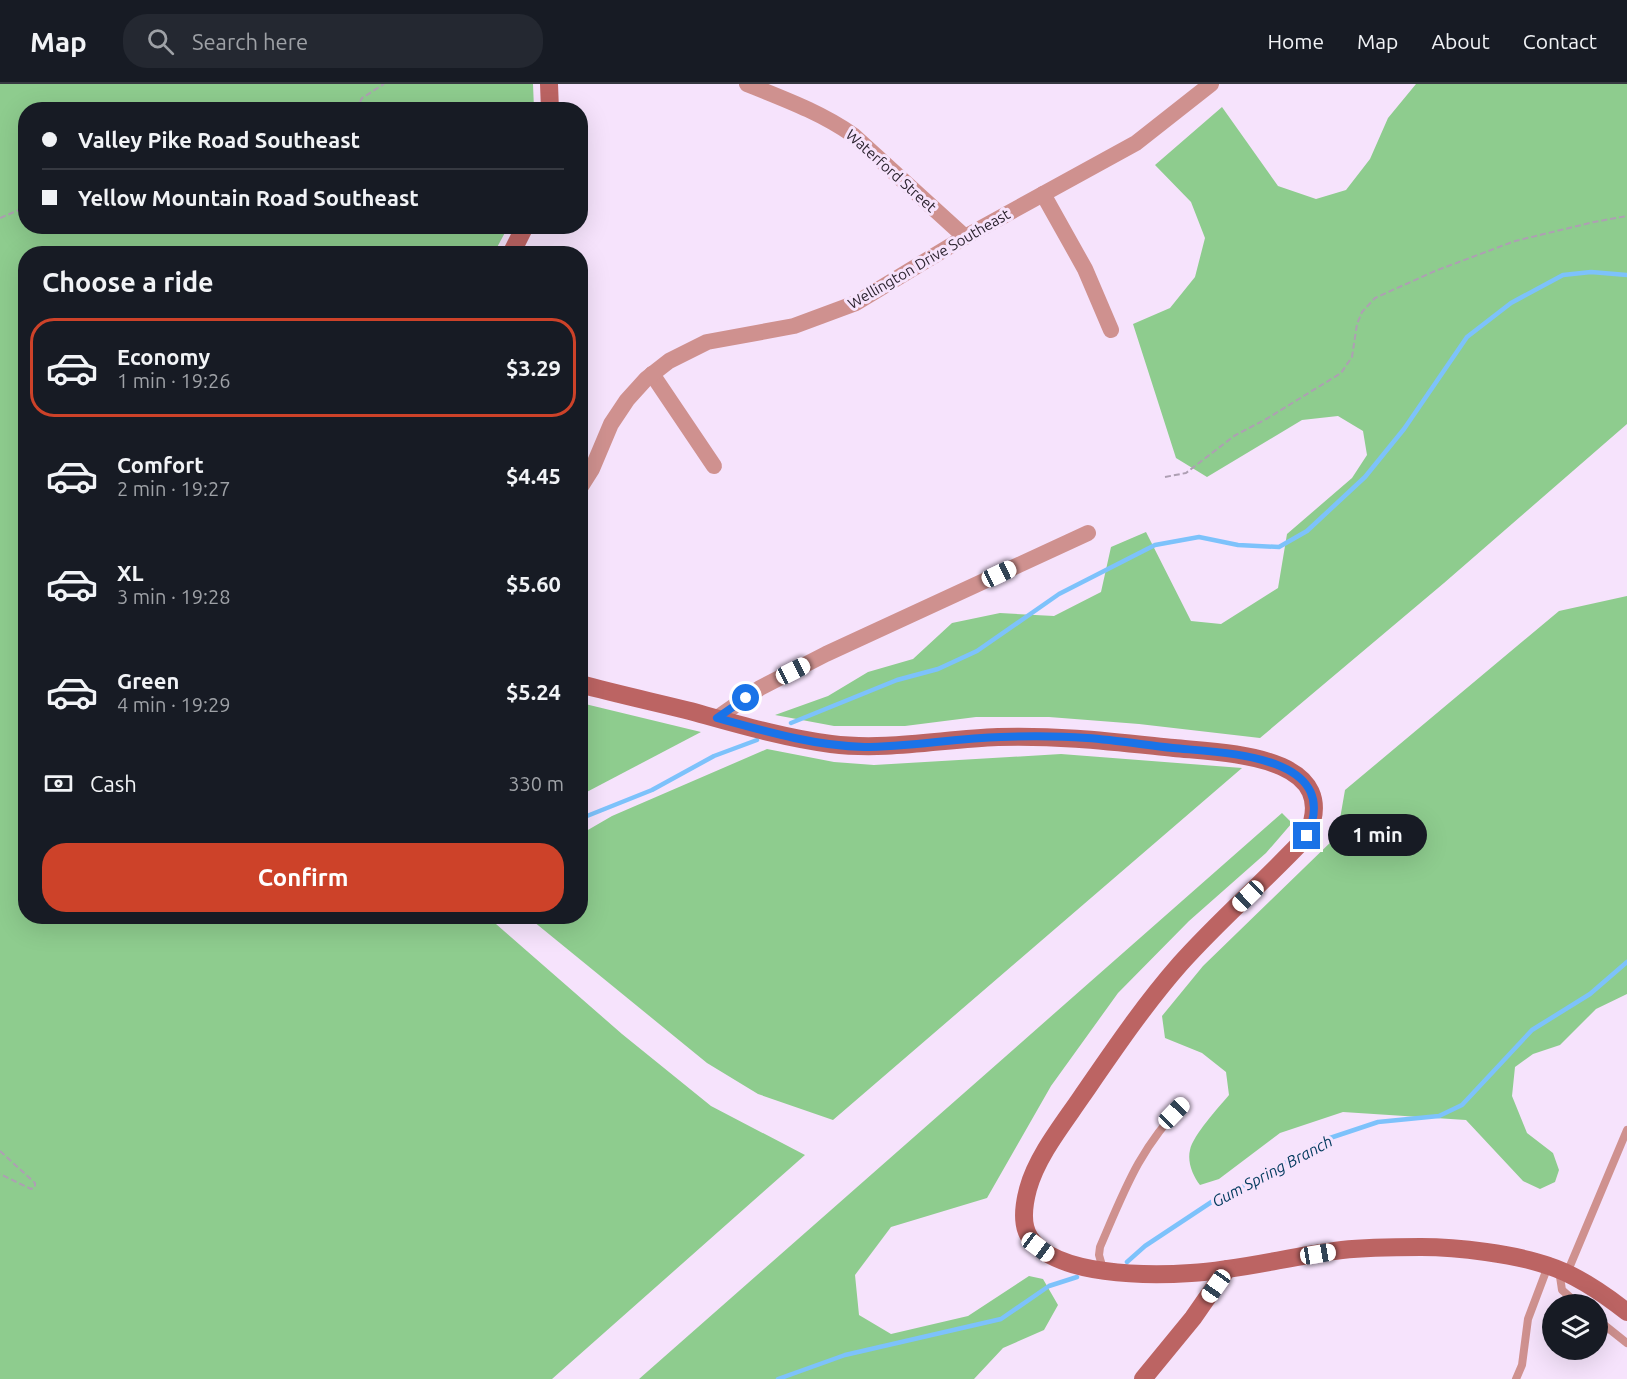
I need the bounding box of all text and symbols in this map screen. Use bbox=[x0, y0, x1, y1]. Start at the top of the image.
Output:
search box bbox=[123, 14, 543, 68]
icon: search bbox=[144, 25, 177, 58]
text: Map bbox=[30, 26, 87, 57]
text: Search here bbox=[192, 29, 308, 54]
text: Home bbox=[1267, 29, 1324, 53]
text: Map bbox=[1357, 29, 1398, 53]
text: About bbox=[1431, 29, 1490, 53]
text: Contact bbox=[1523, 29, 1597, 53]
street label: Waterford Street bbox=[843, 126, 940, 216]
text: Valley Pike Road Southeast bbox=[78, 127, 360, 152]
text: Yellow Mountain Road Southeast bbox=[78, 185, 419, 210]
street label: Wellington Drive Southeast bbox=[845, 205, 1013, 312]
text: Choose a ride bbox=[42, 267, 214, 297]
icon: car bbox=[45, 341, 99, 395]
text: Economy bbox=[117, 344, 210, 369]
text: $3.29 bbox=[506, 355, 561, 380]
text: 1 min · 19:26 bbox=[117, 369, 231, 392]
icon: car bbox=[45, 449, 99, 503]
text: Comfort bbox=[117, 452, 204, 477]
text: $4.45 bbox=[506, 463, 561, 488]
text: 2 min · 19:27 bbox=[117, 477, 231, 500]
icon: car bbox=[45, 557, 99, 611]
car bbox=[979, 558, 1019, 590]
text: XL bbox=[117, 560, 144, 585]
text: $5.60 bbox=[506, 571, 561, 596]
text: 3 min · 19:28 bbox=[117, 585, 231, 608]
car bbox=[773, 655, 813, 687]
icon: car bbox=[45, 665, 99, 719]
text: Green bbox=[117, 668, 179, 693]
text: $5.24 bbox=[506, 679, 561, 704]
route start bbox=[732, 684, 759, 711]
text: 4 min · 19:29 bbox=[117, 693, 231, 716]
icon: cash bbox=[42, 767, 75, 800]
text: Cash bbox=[90, 771, 137, 796]
text: 330 m bbox=[508, 772, 564, 795]
callout: 1 min bbox=[1328, 815, 1427, 857]
route end bbox=[1293, 822, 1320, 849]
text: 1 min bbox=[1352, 823, 1403, 846]
button: Confirm bbox=[42, 843, 564, 912]
car bbox=[1229, 877, 1267, 915]
car bbox=[1155, 1094, 1193, 1132]
water label: Gum Spring Branch bbox=[1209, 1132, 1335, 1210]
car bbox=[1018, 1229, 1058, 1265]
car bbox=[1299, 1242, 1337, 1266]
car bbox=[1198, 1266, 1234, 1306]
map controls bbox=[1542, 1294, 1608, 1360]
button: layers bbox=[1542, 1294, 1608, 1360]

